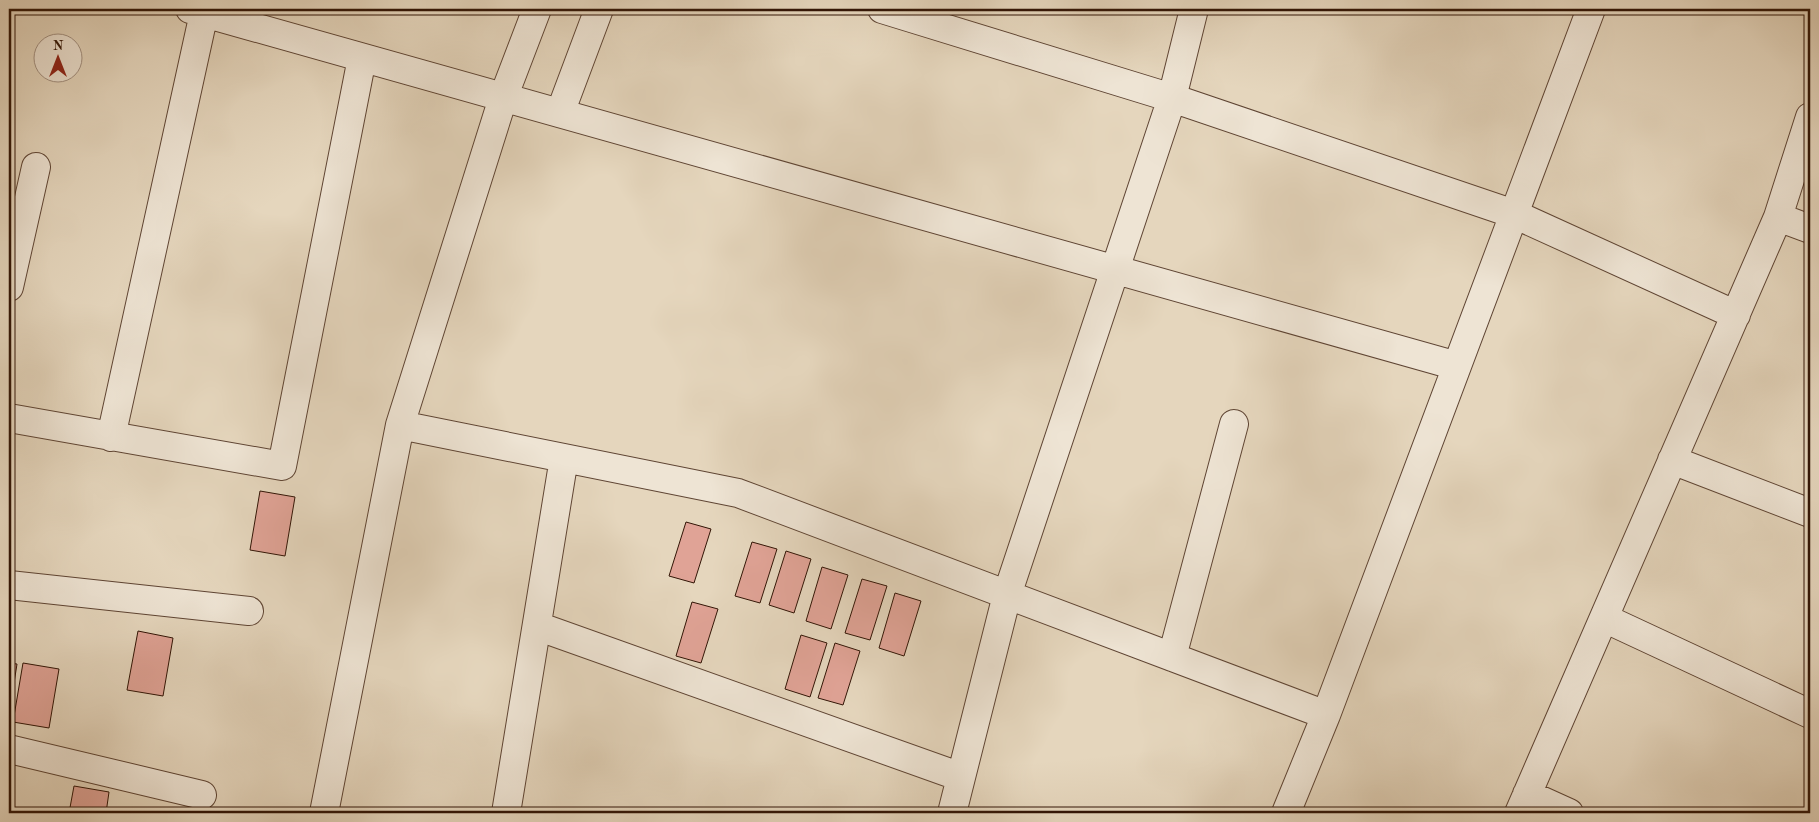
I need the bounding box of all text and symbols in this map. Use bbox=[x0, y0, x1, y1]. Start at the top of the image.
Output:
north arrow bbox=[32, 32, 82, 82]
text: N bbox=[53, 39, 64, 53]

